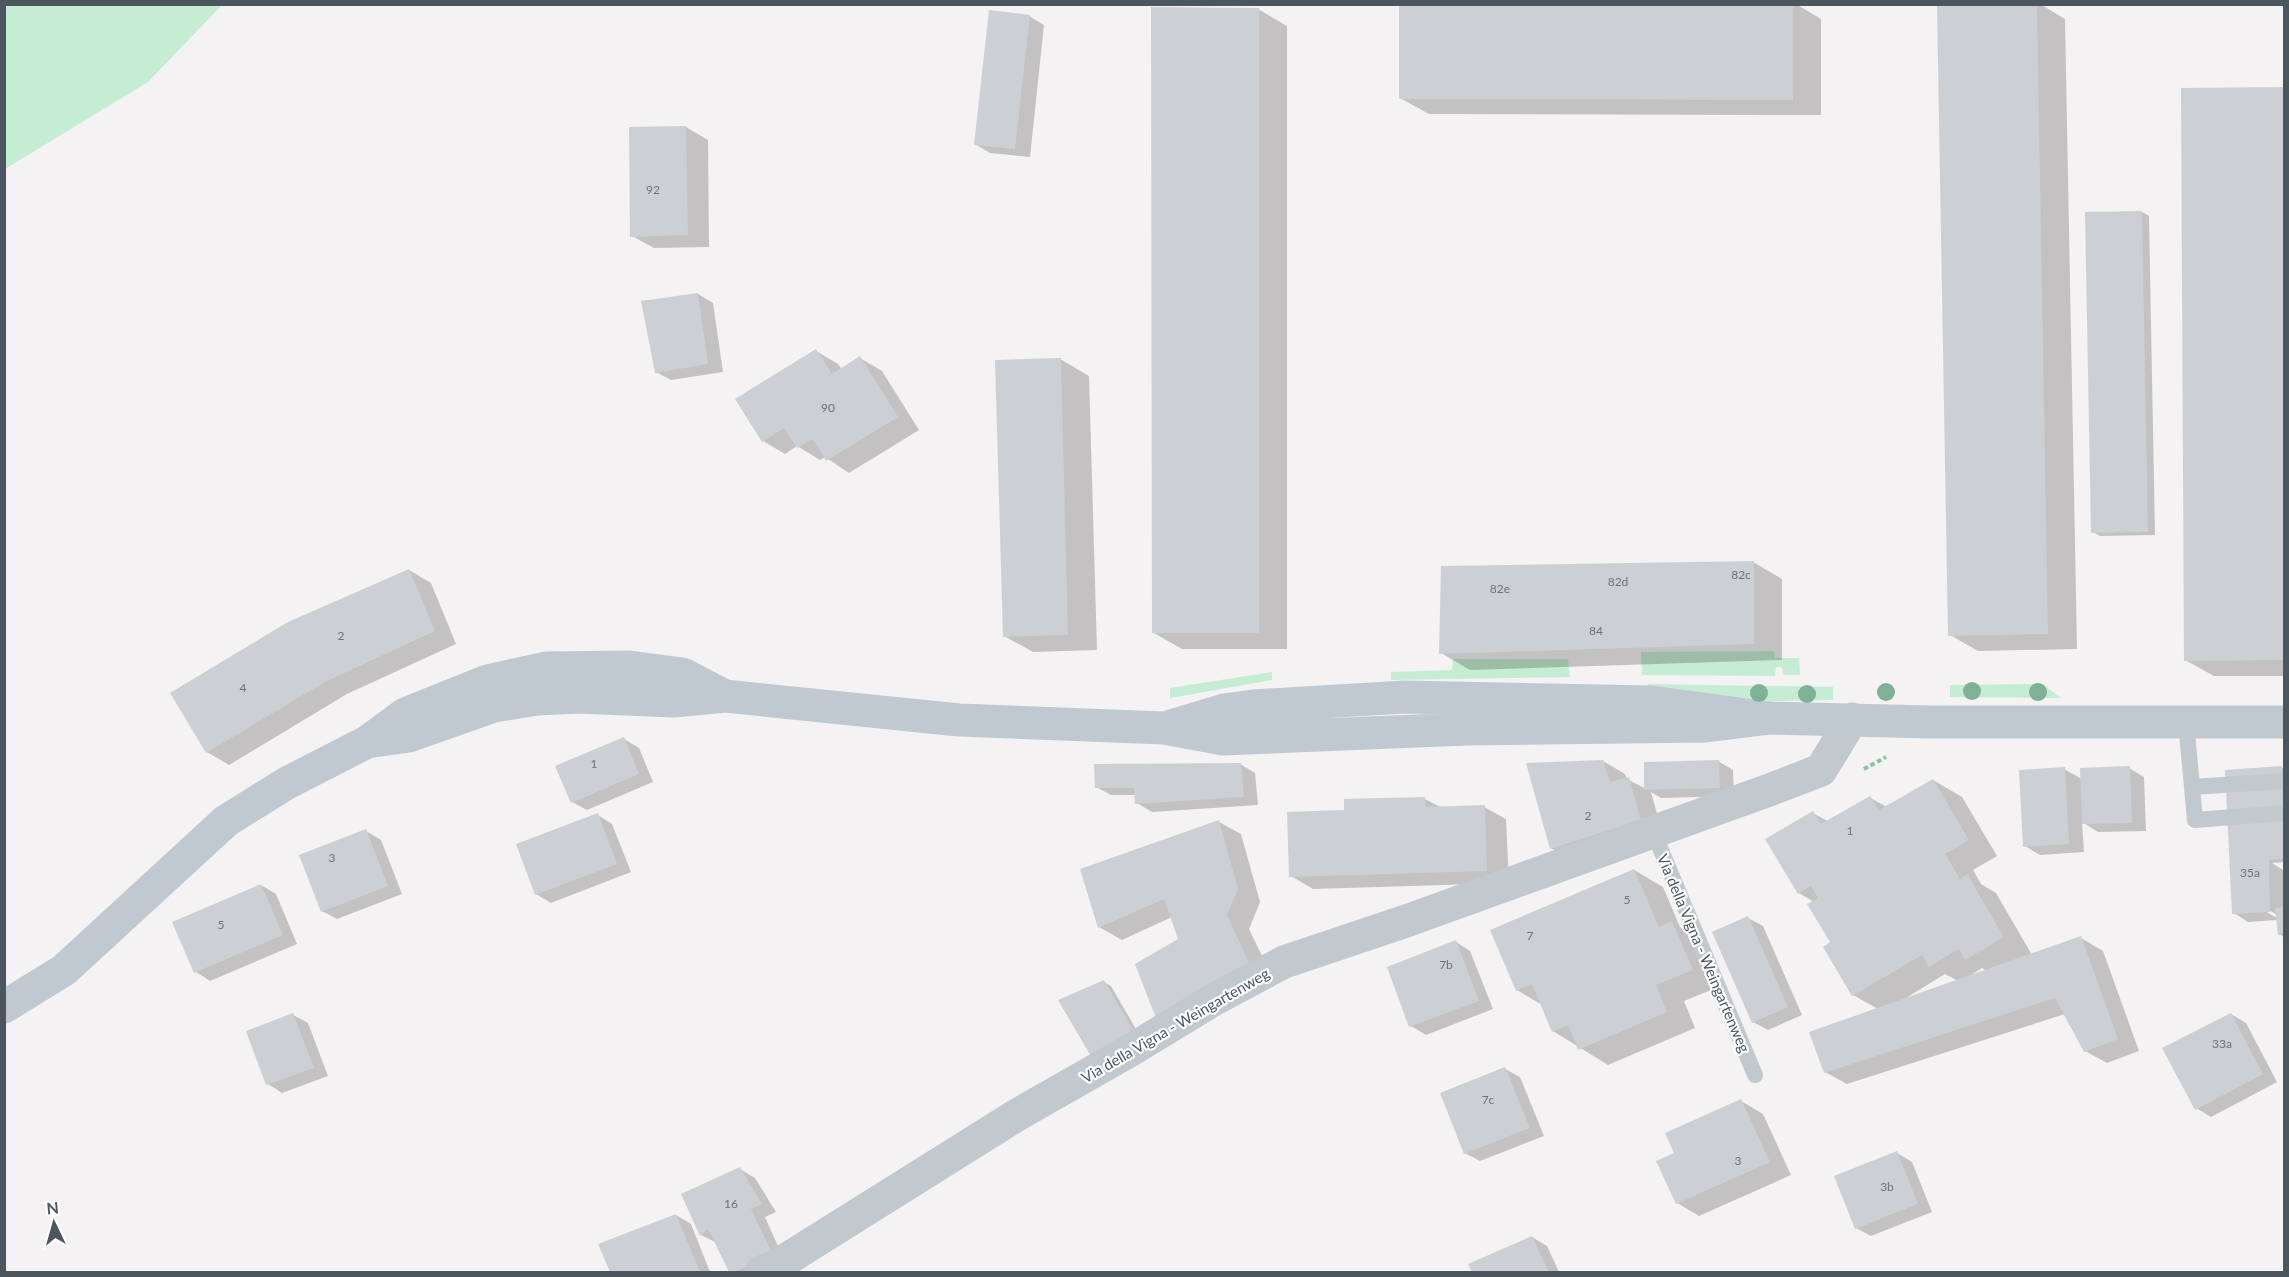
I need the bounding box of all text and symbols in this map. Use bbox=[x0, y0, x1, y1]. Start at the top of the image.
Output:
house number: 92 bbox=[646, 182, 660, 197]
house number: 90 bbox=[821, 400, 835, 415]
house number: 82c bbox=[1731, 567, 1751, 582]
house number: 82d bbox=[1608, 574, 1628, 589]
house number: 82e bbox=[1490, 581, 1510, 596]
house number: 84 bbox=[1589, 623, 1603, 638]
house number: 2 bbox=[338, 628, 345, 643]
house number: 4 bbox=[240, 680, 247, 695]
house number: 1 bbox=[591, 756, 598, 771]
house number: 2 bbox=[1585, 808, 1592, 823]
house number: 1 bbox=[1847, 823, 1854, 838]
house number: 3 bbox=[329, 850, 336, 865]
street label: Via della Vigna - Weingartenweg bbox=[1654, 851, 1754, 1055]
house number: 35a bbox=[2240, 865, 2260, 880]
house number: 5 bbox=[1624, 892, 1631, 907]
house number: 5 bbox=[218, 917, 225, 932]
house number: 7 bbox=[1527, 928, 1534, 943]
house number: 7b bbox=[1439, 957, 1453, 972]
street label: Via della Vigna - Weingartenweg bbox=[1078, 964, 1272, 1086]
house number: 33a bbox=[2212, 1036, 2232, 1051]
house number: 7c bbox=[1482, 1092, 1495, 1107]
house number: 3 bbox=[1735, 1153, 1742, 1168]
house number: 3b bbox=[1880, 1179, 1894, 1194]
north arrow bbox=[24, 1193, 84, 1253]
house number: 16 bbox=[724, 1196, 738, 1211]
text: N bbox=[46, 1198, 60, 1218]

